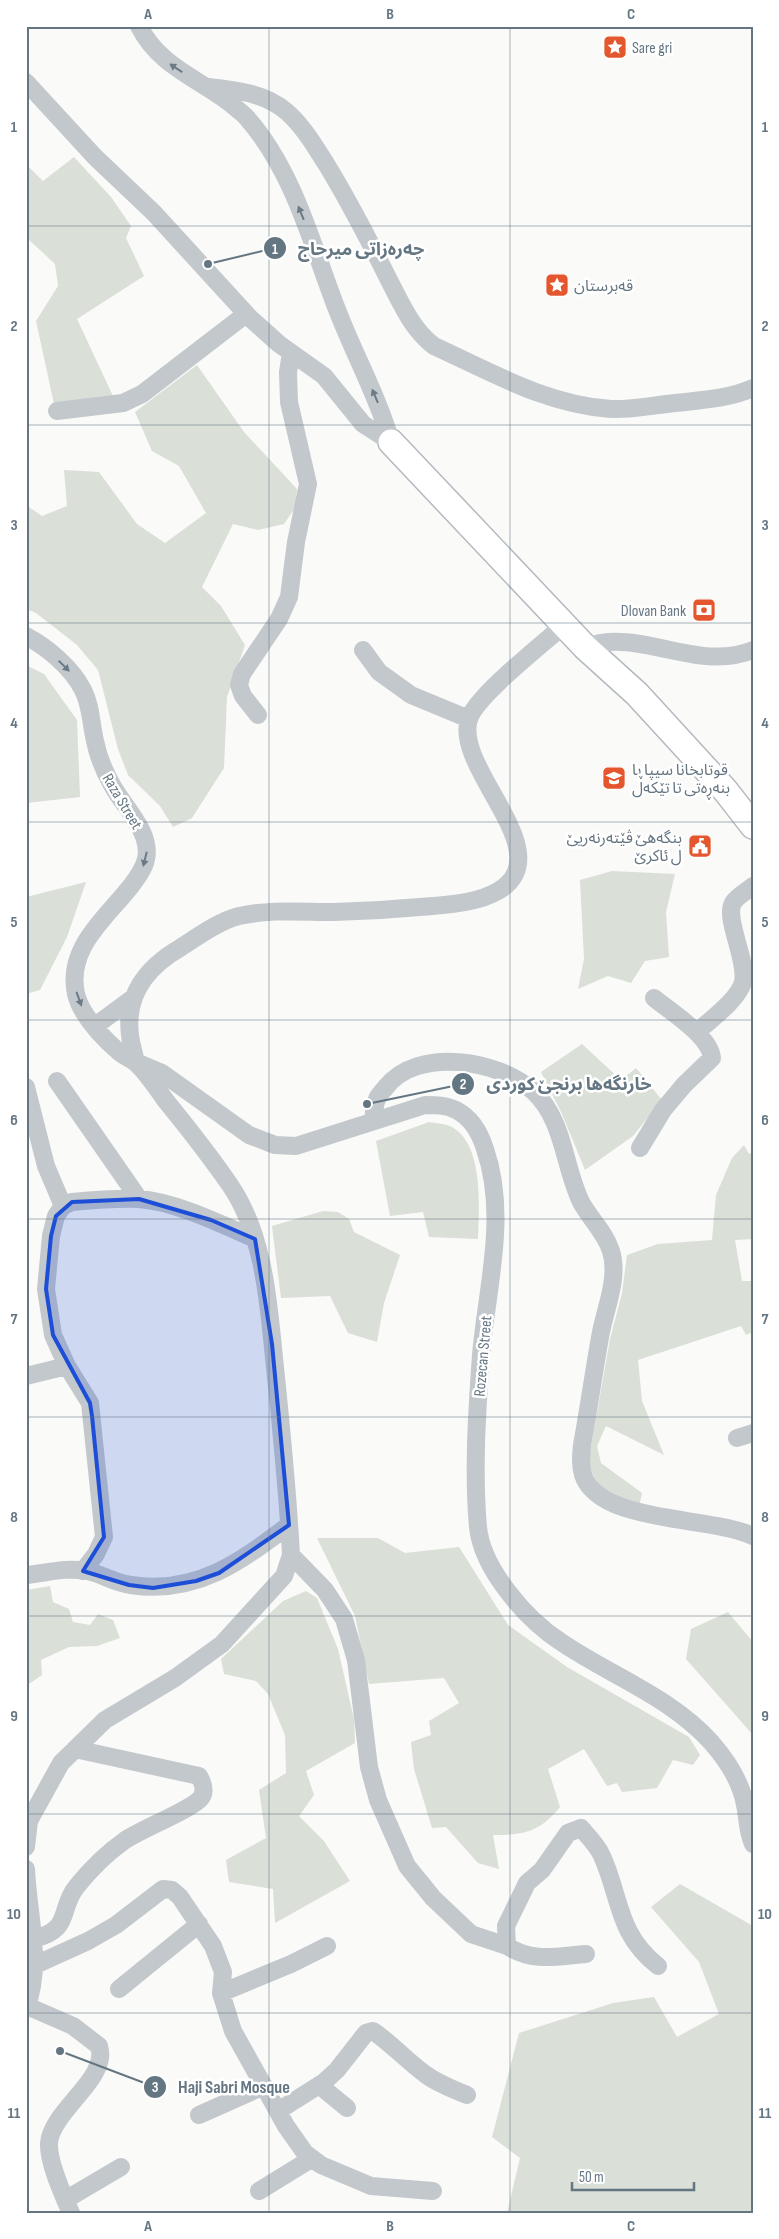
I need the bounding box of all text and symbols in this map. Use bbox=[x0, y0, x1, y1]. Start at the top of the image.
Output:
text: A bbox=[143, 5, 152, 24]
text: B bbox=[386, 5, 394, 24]
text: C bbox=[627, 5, 635, 24]
place icon: Sare gri bbox=[602, 34, 628, 60]
place label: Sare gri bbox=[632, 39, 672, 58]
one-way arrow bbox=[169, 63, 183, 72]
text: 1 bbox=[11, 118, 18, 137]
text: 1 bbox=[762, 118, 769, 137]
one-way arrow bbox=[296, 206, 304, 220]
callout: چەرەزاتی میرحاج bbox=[263, 232, 434, 265]
text: چەرەزاتی میرحاج bbox=[298, 239, 424, 262]
text: 1 bbox=[272, 240, 278, 259]
place icon: قەبرستان bbox=[544, 272, 570, 298]
place label: قەبرستان bbox=[574, 277, 633, 296]
text: 2 bbox=[10, 317, 18, 336]
text: 2 bbox=[761, 317, 769, 336]
one-way arrow bbox=[371, 389, 379, 403]
text: 3 bbox=[10, 516, 18, 535]
text: 3 bbox=[761, 516, 769, 535]
bank icon: Dlovan Bank bbox=[691, 597, 717, 623]
place label: Dlovan Bank bbox=[621, 602, 686, 621]
one-way arrow bbox=[58, 660, 70, 672]
text: 4 bbox=[10, 714, 18, 733]
text: 4 bbox=[761, 714, 769, 733]
place label: قوتابخانا سیپا یا بنەڕەتی تا تێکەڵ bbox=[632, 761, 730, 801]
school or university icon: قوتابخانا سیپا یا بنەڕەتی تا تێکەڵ bbox=[601, 765, 627, 791]
street label: Raza Street bbox=[98, 770, 146, 833]
place label: بنگەهێ ڤێتەرنەریێ ل ئاکرێ bbox=[567, 829, 682, 866]
public building icon: بنگەهێ ڤێتەرنەریێ ل ئاکرێ bbox=[687, 833, 713, 859]
one-way arrow bbox=[140, 852, 148, 867]
text: 5 bbox=[10, 913, 18, 932]
text: 5 bbox=[761, 913, 769, 932]
one-way arrow bbox=[76, 991, 83, 1006]
callout: خارنگەها برنجێ کوردی bbox=[451, 1067, 661, 1100]
text: خارنگەها برنجێ کوردی bbox=[486, 1074, 652, 1095]
text: 2 bbox=[460, 1075, 466, 1094]
text: 6 bbox=[10, 1111, 18, 1130]
text: 6 bbox=[761, 1111, 769, 1130]
text: 7 bbox=[11, 1310, 18, 1329]
text: 7 bbox=[762, 1310, 769, 1329]
street label: Rozecan Street bbox=[470, 1315, 497, 1397]
text: 8 bbox=[10, 1508, 18, 1527]
text: 8 bbox=[761, 1508, 769, 1527]
text: 9 bbox=[10, 1707, 18, 1726]
text: 9 bbox=[761, 1707, 769, 1726]
text: 10 bbox=[7, 1905, 21, 1924]
text: 10 bbox=[758, 1905, 772, 1924]
callout: Haji Sabri Mosque bbox=[143, 2071, 300, 2104]
text: Haji Sabri Mosque bbox=[178, 2077, 290, 2098]
text: 3 bbox=[152, 2078, 159, 2097]
text: 11 bbox=[8, 2104, 21, 2123]
text: 11 bbox=[759, 2104, 772, 2123]
scale bar bbox=[572, 2159, 694, 2191]
text: 50 m bbox=[579, 2168, 604, 2187]
text: A bbox=[143, 2217, 152, 2236]
text: B bbox=[386, 2217, 394, 2236]
text: C bbox=[627, 2217, 635, 2236]

